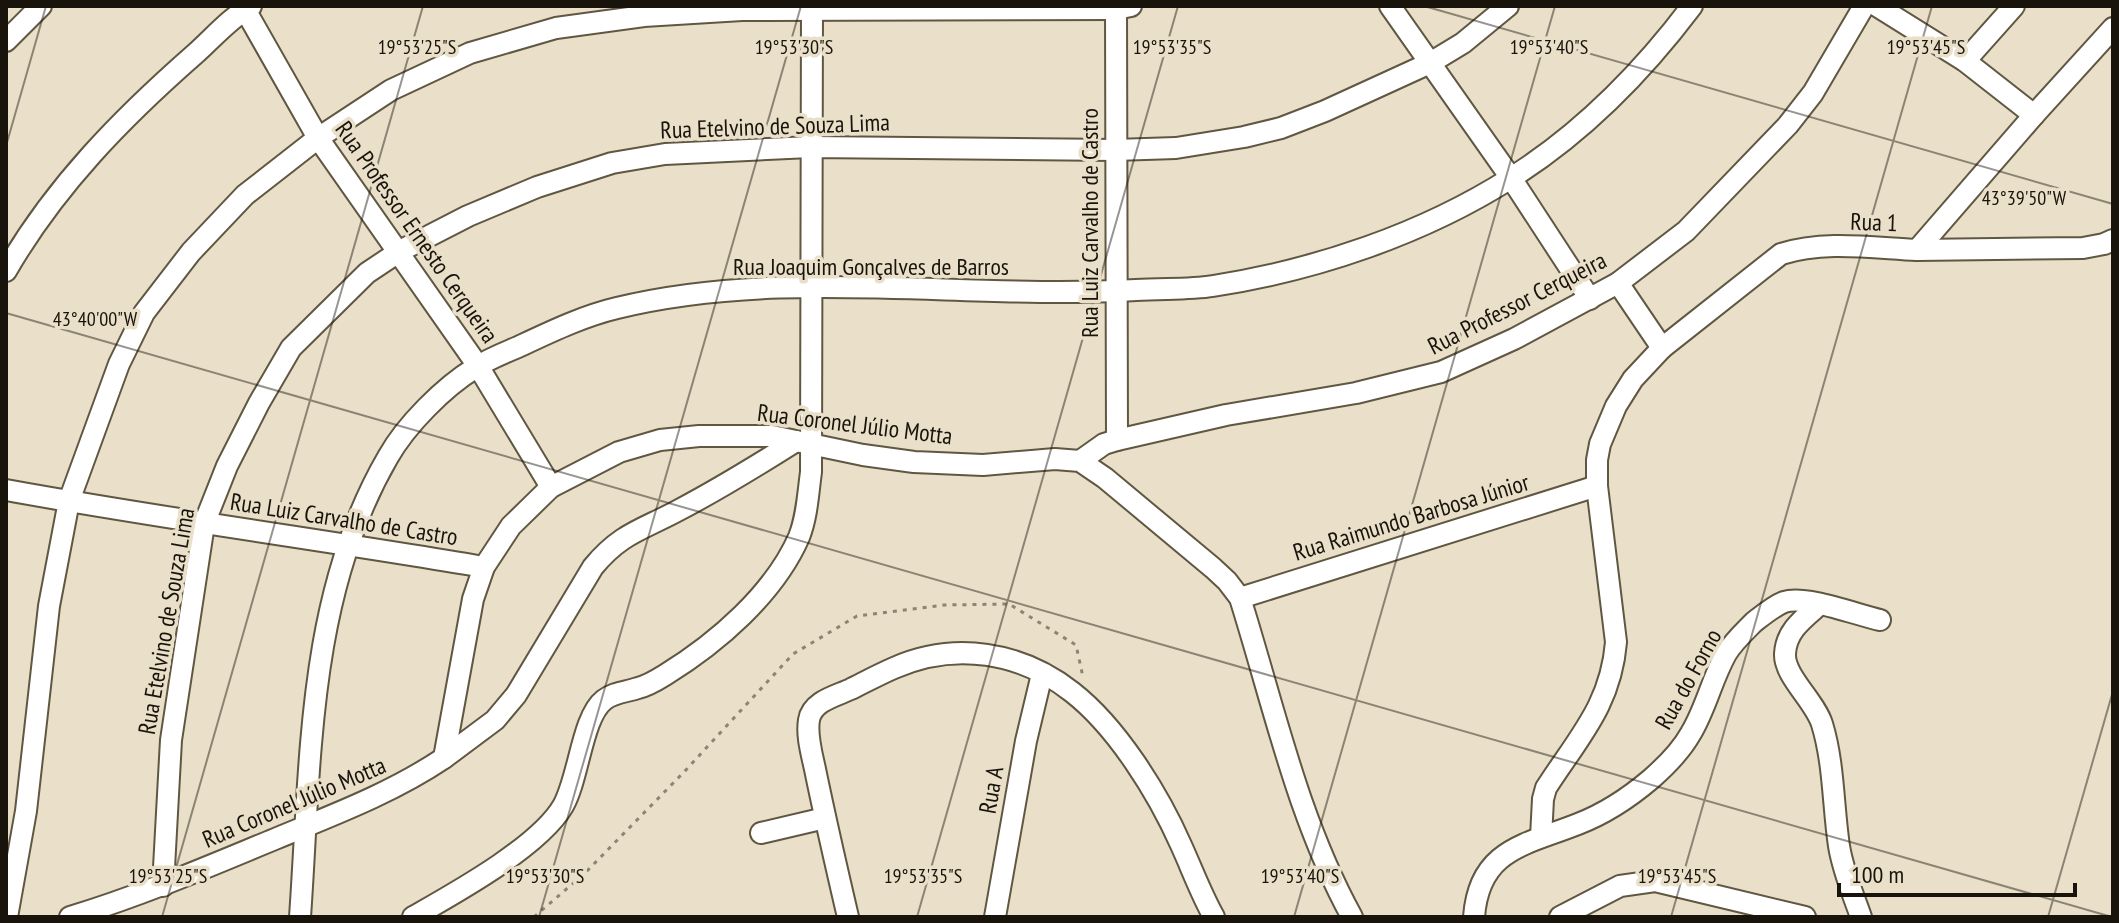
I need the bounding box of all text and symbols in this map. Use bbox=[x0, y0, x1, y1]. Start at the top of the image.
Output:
text: 19°53'25"S bbox=[378, 34, 456, 60]
text: 19°53'30"S bbox=[755, 34, 833, 60]
text: 19°53'35"S bbox=[1133, 34, 1211, 60]
text: 19°53'40"S bbox=[1510, 34, 1588, 60]
text: 19°53'45"S bbox=[1887, 34, 1965, 60]
street label: Rua Etelvino de Souza Lima bbox=[660, 107, 890, 145]
street label: Rua Luiz Carvalho de Castro bbox=[1074, 108, 1105, 338]
street label: Rua Professor Ernesto Cerqueira bbox=[329, 115, 505, 349]
text: 43°39'50"W bbox=[1982, 185, 2067, 211]
street label: Rua 1 bbox=[1850, 206, 1898, 238]
street label: Rua Professor Cerqueira bbox=[1422, 245, 1612, 361]
street label: Rua Joaquim Gonçalves de Barros bbox=[733, 251, 1009, 282]
text: 43°40'00"W bbox=[53, 306, 138, 332]
street label: Rua Coronel Júlio Motta bbox=[756, 397, 954, 451]
street label: Rua Raimundo Barbosa Júnior bbox=[1289, 466, 1533, 568]
street label: Rua Luiz Carvalho de Castro bbox=[228, 486, 460, 552]
street label: Rua Etelvino de Souza Lima bbox=[131, 505, 201, 737]
street label: Rua do Forno bbox=[1648, 623, 1728, 735]
street label: Rua Coronel Júlio Motta bbox=[198, 749, 390, 855]
street label: Rua A bbox=[972, 763, 1010, 816]
scale bar bbox=[1839, 847, 2075, 897]
text: 100 m bbox=[1851, 859, 1904, 890]
text: 19°53'25"S bbox=[129, 863, 207, 889]
text: 19°53'30"S bbox=[506, 863, 584, 889]
text: 19°53'35"S bbox=[884, 863, 962, 889]
text: 19°53'40"S bbox=[1261, 863, 1339, 889]
text: 19°53'45"S bbox=[1638, 863, 1716, 889]

